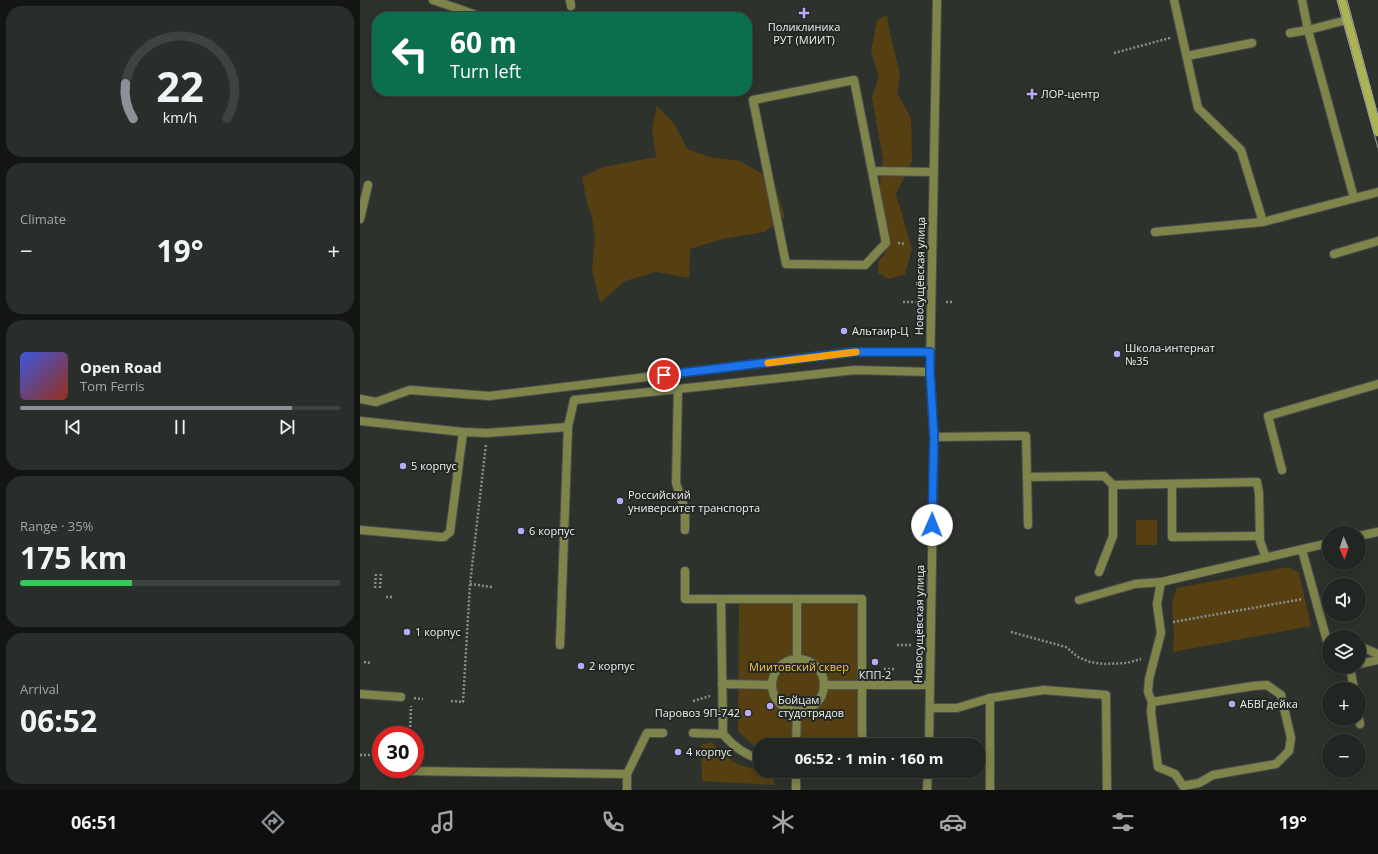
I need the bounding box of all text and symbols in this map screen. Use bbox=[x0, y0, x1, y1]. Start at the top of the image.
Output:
marker: Поликлиника РУТ (МИИТ) bbox=[798, 7, 810, 19]
place label: Поликлиника РУТ (МИИТ) bbox=[768, 19, 840, 47]
text: 60 m bbox=[450, 23, 517, 61]
icon: left bbox=[384, 28, 436, 80]
text: 22 bbox=[156, 58, 204, 114]
text: Turn left bbox=[450, 59, 521, 83]
place label: ЛОР-центр bbox=[1041, 86, 1100, 101]
marker: ЛОР-центр bbox=[1026, 88, 1038, 100]
text: km/h bbox=[163, 108, 197, 127]
text: Climate bbox=[20, 210, 66, 228]
street label: Новосущёвская улица bbox=[911, 217, 928, 335]
text: 19° bbox=[156, 230, 204, 271]
text: − bbox=[20, 235, 33, 265]
text: + bbox=[327, 235, 340, 265]
place label: Альтаир-Ц bbox=[852, 323, 908, 338]
marker: Альтаир-Ц bbox=[839, 326, 849, 336]
place label: Школа-интернат №35 bbox=[1125, 340, 1215, 368]
marker: Школа-интернат №35 bbox=[1112, 349, 1122, 359]
text: Open Road bbox=[80, 357, 162, 377]
pin bbox=[647, 358, 681, 392]
icon: arrive bbox=[653, 364, 675, 386]
text: Tom Ferris bbox=[80, 377, 145, 395]
icon: previous bbox=[62, 416, 84, 438]
icon: pause bbox=[169, 416, 191, 438]
icon: next bbox=[276, 416, 298, 438]
place label: 5 корпус bbox=[411, 458, 457, 473]
marker: 5 корпус bbox=[398, 461, 408, 471]
place label: Российский университет транспорта bbox=[628, 487, 760, 515]
marker: Российский университет транспорта bbox=[615, 496, 625, 506]
position arrow bbox=[911, 504, 953, 546]
text: Range · 35% bbox=[20, 517, 93, 535]
place label: 6 корпус bbox=[529, 523, 575, 538]
marker: 6 корпус bbox=[516, 526, 526, 536]
north arrow bbox=[1322, 526, 1366, 570]
map controls bbox=[1322, 526, 1366, 778]
text: 175 km bbox=[20, 537, 127, 578]
street label: Новосущёвская улица bbox=[910, 565, 927, 683]
button: sound bbox=[1322, 578, 1366, 622]
place label: 1 корпус bbox=[415, 624, 461, 639]
marker: 1 корпус bbox=[402, 627, 412, 637]
button: layers bbox=[1322, 630, 1366, 674]
marker: КПП-2 bbox=[870, 657, 880, 667]
place label: 2 корпус bbox=[589, 658, 635, 673]
park label: Миитовский сквер bbox=[749, 659, 849, 674]
marker: 2 корпус bbox=[576, 661, 586, 671]
place label: КПП-2 bbox=[859, 667, 891, 682]
text: Arrival bbox=[20, 680, 59, 698]
button: + bbox=[1322, 682, 1366, 726]
place label: Бойцам студотрядов bbox=[778, 692, 844, 720]
place label: АБВГдейка bbox=[1240, 696, 1298, 711]
marker: АБВГдейка bbox=[1227, 699, 1237, 709]
text: 06:52 bbox=[20, 700, 97, 741]
marker: Бойцам студотрядов bbox=[765, 701, 775, 711]
place label: Паровоз 9П-742 bbox=[655, 705, 740, 720]
marker: Паровоз 9П-742 bbox=[743, 708, 753, 718]
speed limit sign: 30 bbox=[372, 726, 424, 778]
button: − bbox=[1322, 734, 1366, 778]
place label: 4 корпус bbox=[686, 744, 732, 759]
marker: 4 корпус bbox=[673, 747, 683, 757]
text: 06:52 · 1 min · 160 m bbox=[795, 748, 943, 768]
icon: directions bbox=[259, 808, 287, 836]
icon: music bbox=[429, 808, 457, 836]
icon: phone bbox=[599, 808, 627, 836]
icon: climate bbox=[769, 808, 797, 836]
icon: car bbox=[939, 808, 967, 836]
icon: filters bbox=[1109, 808, 1137, 836]
text: 06:51 bbox=[71, 810, 117, 834]
text: 19° bbox=[1279, 810, 1307, 834]

